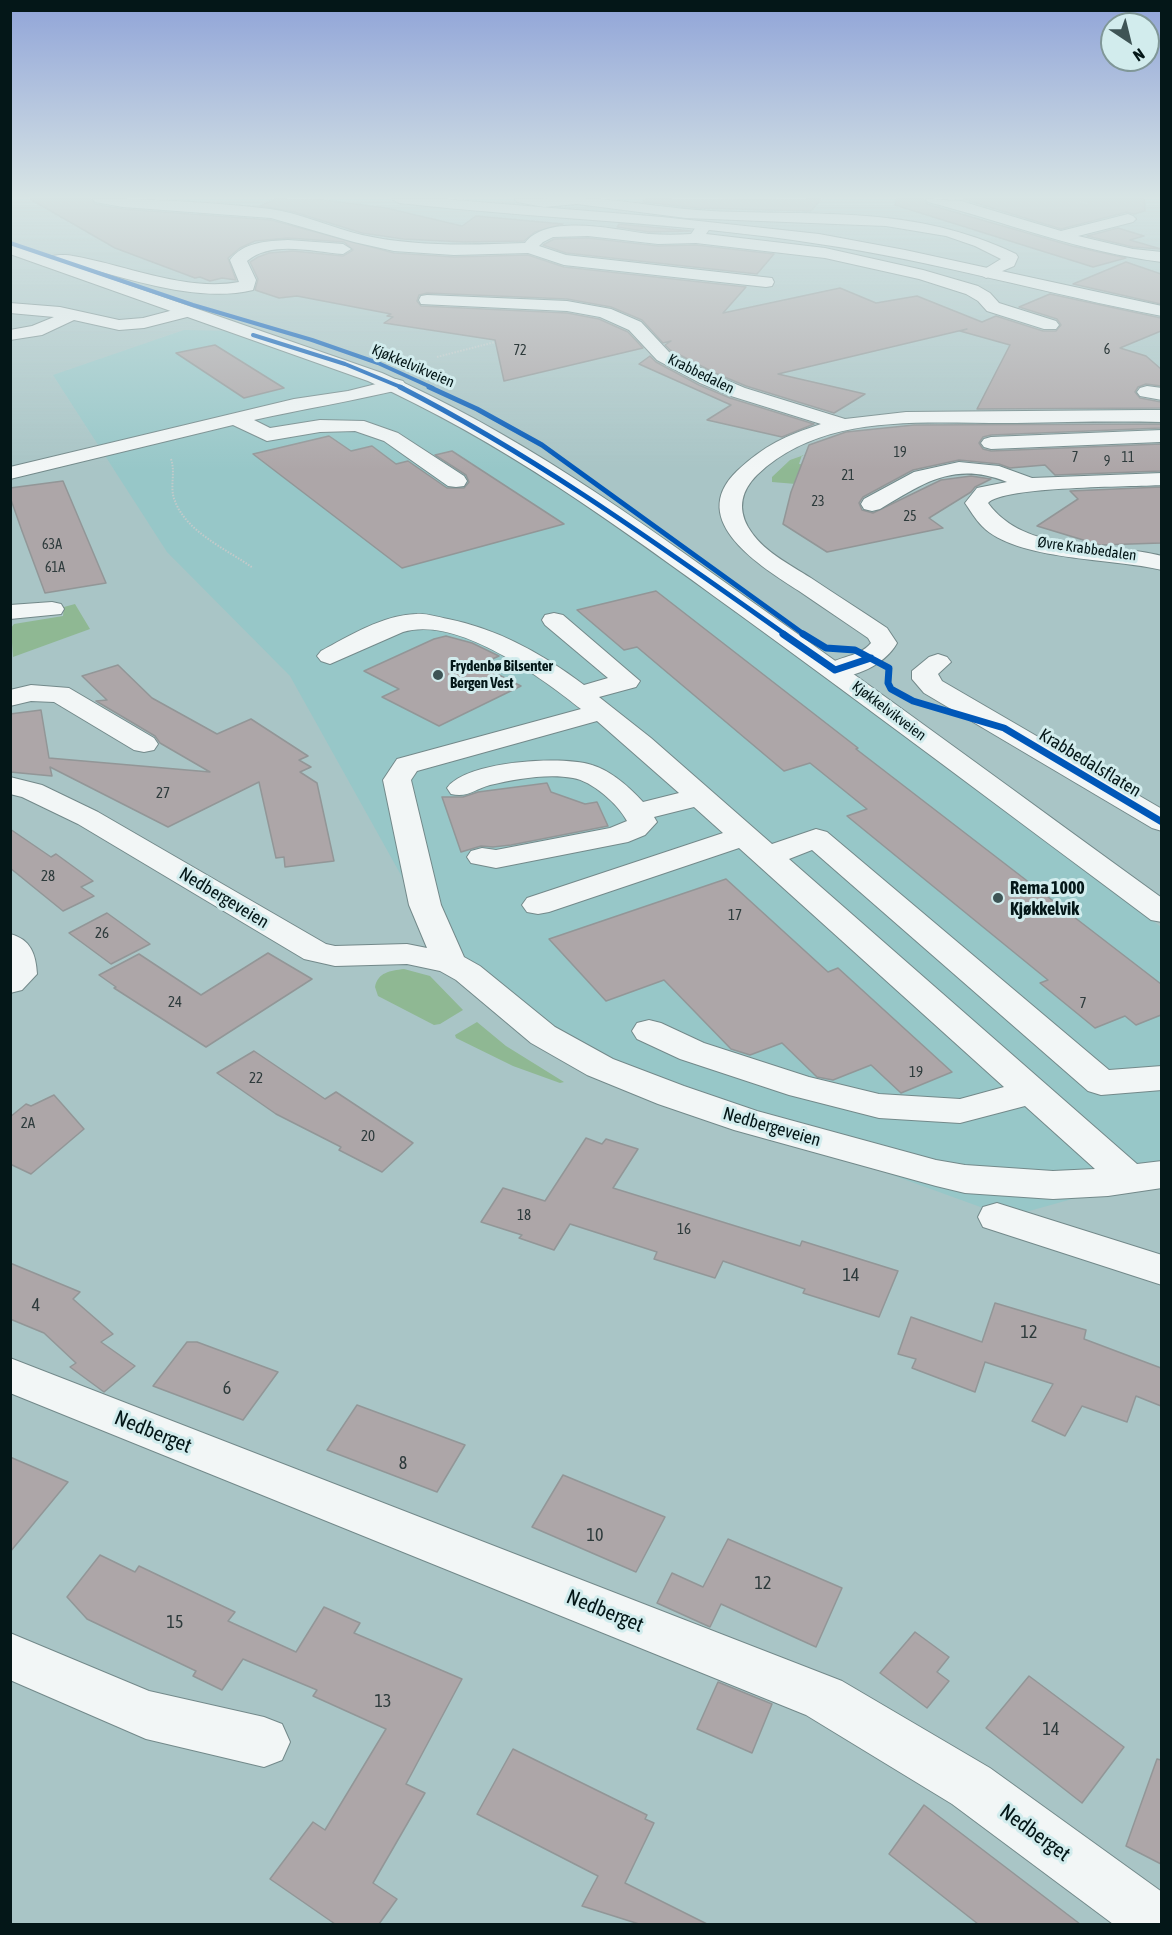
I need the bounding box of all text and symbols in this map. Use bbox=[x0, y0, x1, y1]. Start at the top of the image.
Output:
north arrow bbox=[1100, 12, 1160, 72]
text: N bbox=[1130, 45, 1148, 65]
street label: Kjøkkelvikveien bbox=[369, 341, 457, 391]
house number: 6 bbox=[1104, 342, 1110, 358]
house number: 72 bbox=[513, 343, 527, 359]
street label: Krabbedalen bbox=[665, 350, 737, 398]
house number: 19 bbox=[893, 445, 907, 461]
house number: 7 bbox=[1072, 450, 1078, 466]
house number: 11 bbox=[1121, 450, 1135, 466]
house number: 9 bbox=[1104, 454, 1110, 470]
house number: 21 bbox=[841, 468, 855, 484]
house number: 23 bbox=[811, 494, 825, 510]
house number: 25 bbox=[903, 509, 917, 525]
street label: Øvre Krabbedalen bbox=[1036, 533, 1138, 565]
house number: 63A bbox=[42, 537, 62, 553]
house number: 61A bbox=[45, 560, 65, 576]
place label: Frydenbø Bilsenter Bergen Vest bbox=[450, 657, 553, 692]
marker: Frydenbø Bilsenter Bergen Vest bbox=[431, 668, 445, 682]
street label: Kjøkkelvikveien bbox=[848, 677, 930, 745]
street label: Krabbedalsflaten bbox=[1035, 724, 1145, 802]
house number: 27 bbox=[156, 784, 170, 802]
street label: Nedbergeveien bbox=[175, 863, 273, 933]
house number: 28 bbox=[41, 867, 55, 885]
place label: Rema 1000 Kjøkkelvik bbox=[1010, 877, 1085, 920]
marker: Rema 1000 Kjøkkelvik bbox=[991, 891, 1005, 905]
house number: 17 bbox=[728, 906, 742, 924]
house number: 26 bbox=[95, 924, 109, 942]
house number: 24 bbox=[168, 993, 182, 1011]
house number: 7 bbox=[1079, 994, 1087, 1012]
house number: 19 bbox=[909, 1063, 923, 1081]
house number: 22 bbox=[249, 1069, 263, 1087]
street label: Nedbergeveien bbox=[721, 1103, 823, 1151]
house number: 2A bbox=[21, 1114, 35, 1132]
house number: 20 bbox=[361, 1127, 375, 1145]
house number: 18 bbox=[517, 1206, 531, 1224]
house number: 16 bbox=[677, 1220, 691, 1238]
house number: 14 bbox=[843, 1264, 859, 1286]
house number: 4 bbox=[32, 1294, 40, 1316]
house number: 12 bbox=[1021, 1321, 1037, 1343]
house number: 6 bbox=[223, 1377, 231, 1399]
street label: Nedberget bbox=[111, 1405, 195, 1459]
house number: 8 bbox=[399, 1452, 407, 1474]
house number: 10 bbox=[587, 1524, 603, 1546]
house number: 12 bbox=[755, 1572, 771, 1594]
street label: Nedberget bbox=[563, 1584, 647, 1638]
house number: 15 bbox=[167, 1611, 183, 1633]
house number: 13 bbox=[375, 1690, 391, 1712]
house number: 14 bbox=[1043, 1718, 1059, 1740]
street label: Nedberget bbox=[995, 1799, 1075, 1867]

